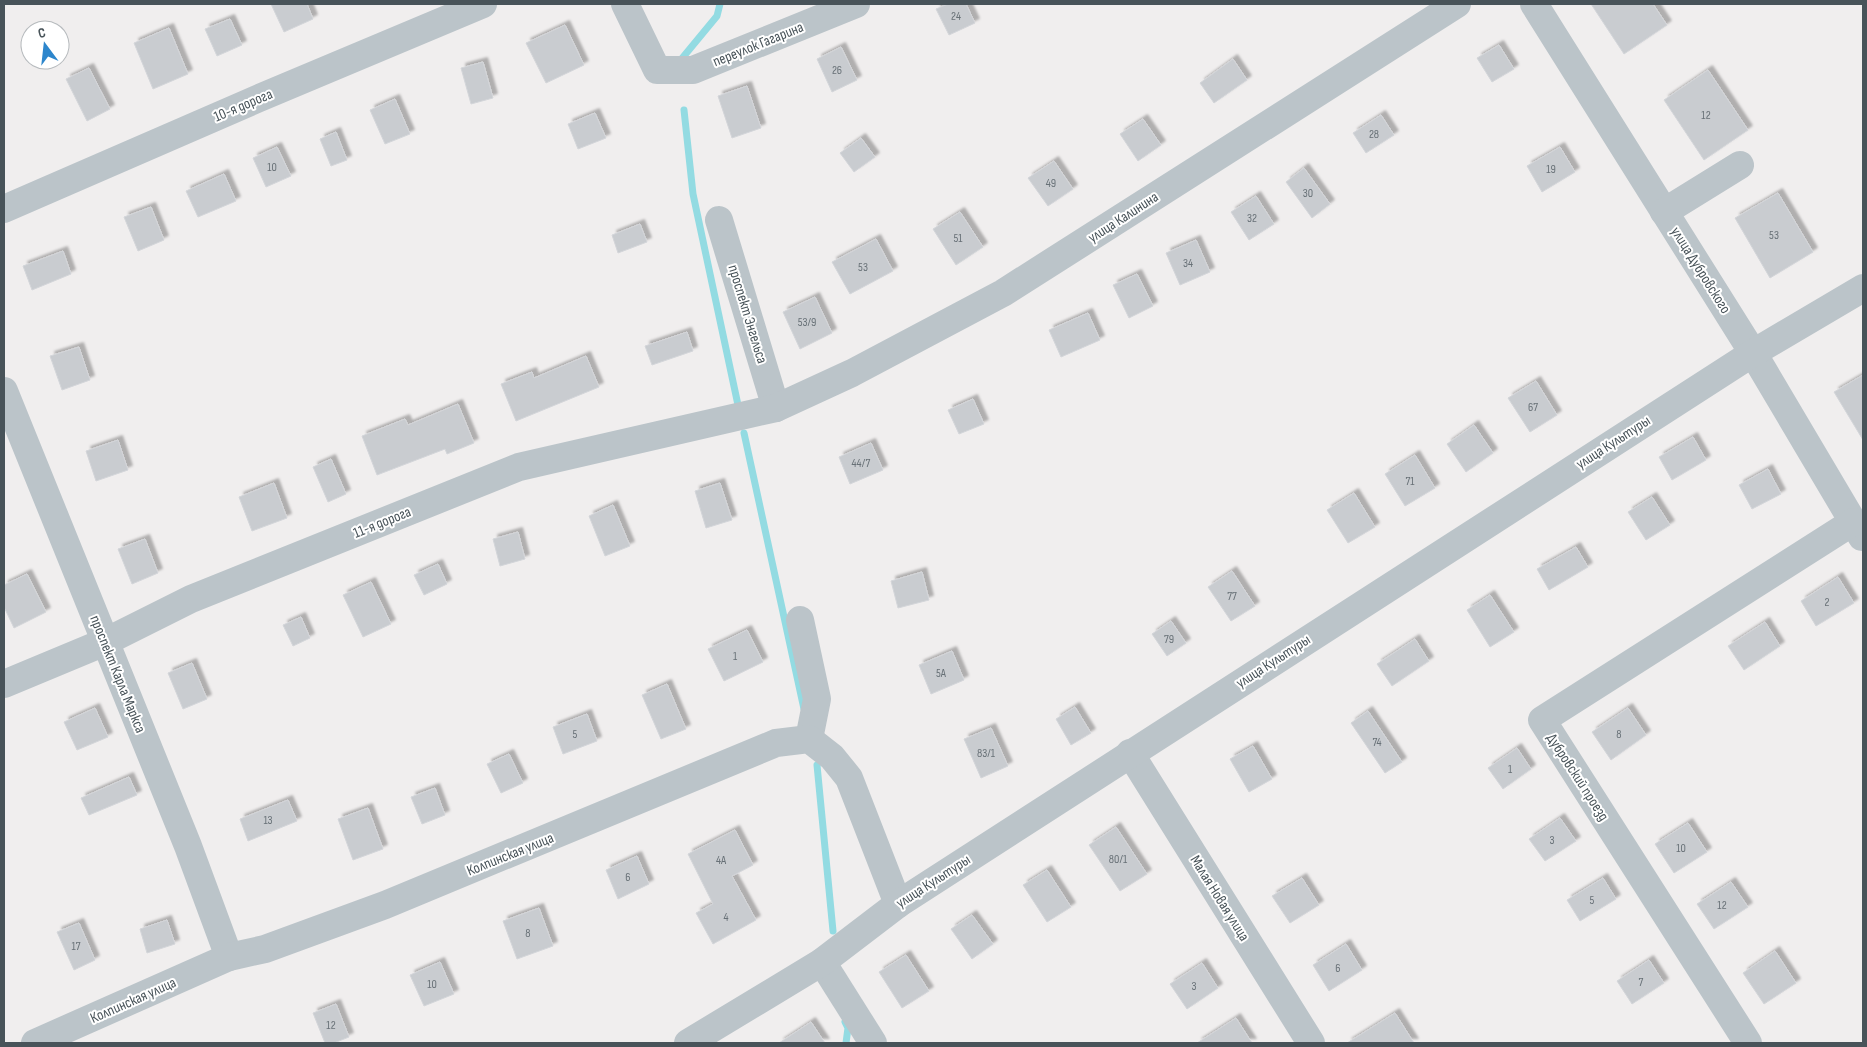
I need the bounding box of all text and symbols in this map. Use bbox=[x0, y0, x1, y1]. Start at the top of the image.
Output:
house number: 24 bbox=[951, 9, 961, 24]
street label: переулок Гагарина bbox=[710, 18, 806, 71]
north arrow bbox=[20, 20, 70, 70]
text: С bbox=[36, 24, 47, 42]
house number: 26 bbox=[832, 63, 842, 78]
street label: 10-я дорога bbox=[211, 85, 276, 126]
house number: 12 bbox=[1701, 108, 1711, 123]
house number: 28 bbox=[1369, 127, 1379, 142]
house number: 10 bbox=[267, 160, 277, 175]
house number: 19 bbox=[1546, 162, 1556, 177]
house number: 49 bbox=[1046, 176, 1056, 191]
house number: 30 bbox=[1303, 186, 1313, 201]
street label: улица Калинина bbox=[1084, 187, 1162, 247]
house number: 32 bbox=[1247, 211, 1257, 226]
street label: улица Дубровского bbox=[1666, 223, 1735, 317]
house number: 53 bbox=[1769, 228, 1779, 243]
house number: 51 bbox=[953, 231, 963, 246]
house number: 34 bbox=[1183, 256, 1193, 271]
house number: 53 bbox=[858, 260, 868, 275]
street label: проспект Энгельса bbox=[723, 263, 772, 366]
house number: 53/9 bbox=[798, 315, 816, 330]
house number: 67 bbox=[1528, 400, 1538, 415]
street label: улица Культуры bbox=[1572, 411, 1654, 474]
house number: 44/7 bbox=[852, 456, 871, 471]
house number: 71 bbox=[1405, 474, 1415, 489]
street label: 11-я дорога bbox=[351, 502, 414, 543]
house number: 77 bbox=[1227, 589, 1237, 604]
house number: 2 bbox=[1825, 595, 1830, 610]
street label: проспект Карла Маркса bbox=[85, 613, 150, 736]
street label: улица Культуры bbox=[1232, 630, 1314, 693]
house number: 79 bbox=[1164, 632, 1174, 647]
house number: 1 bbox=[733, 649, 738, 664]
house number: 5А bbox=[936, 666, 947, 681]
house number: 5 bbox=[573, 727, 578, 742]
house number: 8 bbox=[1616, 727, 1622, 742]
street label: Дубровский проезд bbox=[1542, 730, 1613, 825]
house number: 74 bbox=[1372, 735, 1382, 750]
house number: 83/1 bbox=[977, 746, 996, 761]
house number: 1 bbox=[1508, 762, 1513, 777]
house number: 13 bbox=[263, 813, 273, 828]
street label: Колпинская улица bbox=[464, 828, 557, 881]
house number: 3 bbox=[1549, 833, 1555, 848]
house number: 10 bbox=[1676, 841, 1686, 856]
street label: улица Культуры bbox=[892, 850, 974, 913]
house number: 80/1 bbox=[1109, 852, 1128, 867]
street label: Малая Новая улица bbox=[1186, 852, 1254, 945]
house number: 4А bbox=[716, 853, 727, 868]
house number: 6 bbox=[625, 870, 631, 885]
house number: 5 bbox=[1590, 893, 1595, 908]
house number: 12 bbox=[1717, 898, 1727, 913]
house number: 4 bbox=[723, 910, 729, 925]
house number: 8 bbox=[525, 926, 531, 941]
house number: 17 bbox=[72, 939, 81, 954]
house number: 6 bbox=[1335, 961, 1341, 976]
street label: Колпинская улица bbox=[87, 973, 179, 1028]
house number: 7 bbox=[1639, 975, 1644, 990]
house number: 10 bbox=[427, 977, 437, 992]
house number: 3 bbox=[1191, 979, 1197, 994]
house number: 12 bbox=[326, 1018, 336, 1033]

